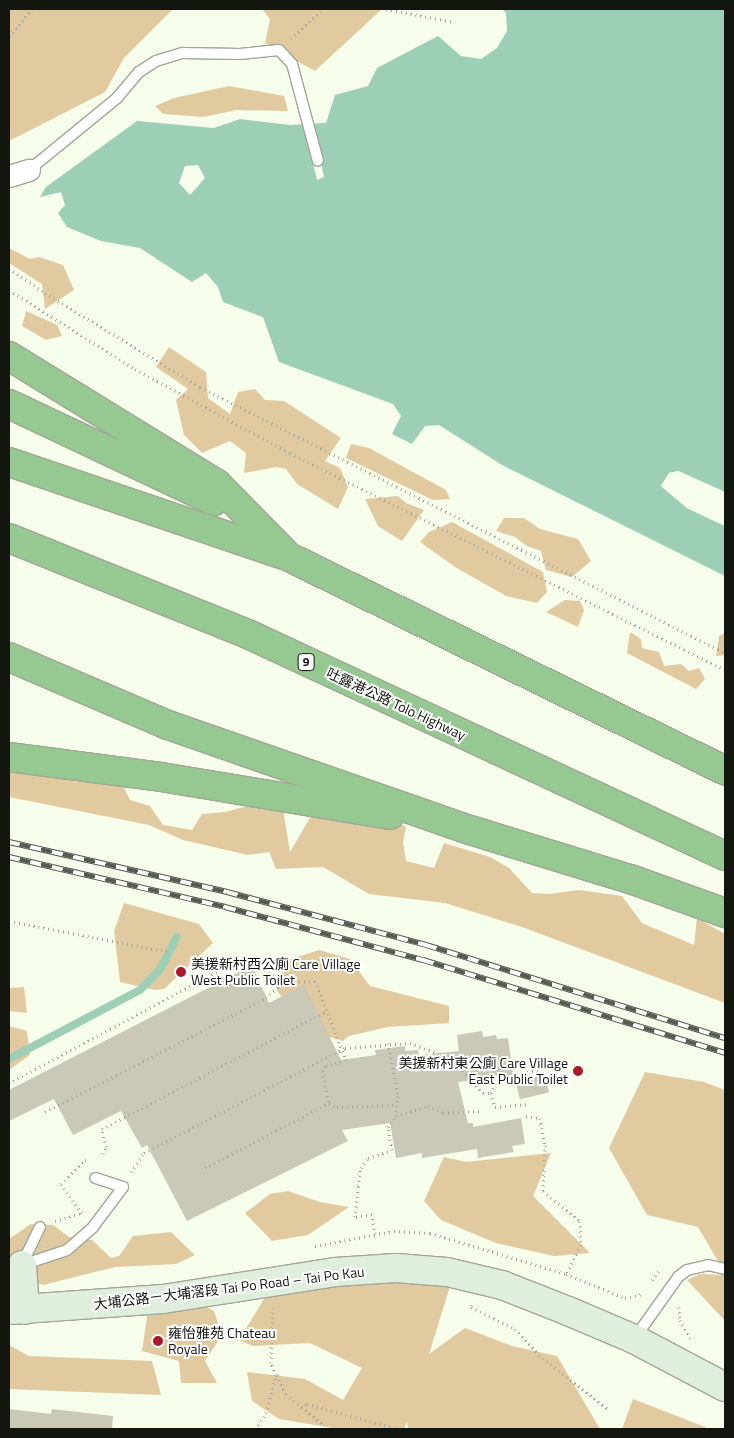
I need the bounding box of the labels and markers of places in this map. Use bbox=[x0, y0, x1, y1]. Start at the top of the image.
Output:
place label: 美援新村西公廁 Care Village West Public Toilet bbox=[191, 956, 361, 989]
marker: 美援新村西公廁 Care Village West Public Toilet bbox=[175, 966, 187, 978]
place label: 美援新村東公廁 Care Village East Public Toilet bbox=[398, 1055, 568, 1088]
marker: 美援新村東公廁 Care Village East Public Toilet bbox=[572, 1065, 584, 1077]
place label: 雍怡雅苑 Chateau Royale bbox=[168, 1325, 276, 1358]
marker: 雍怡雅苑 Chateau Royale bbox=[152, 1335, 164, 1347]

